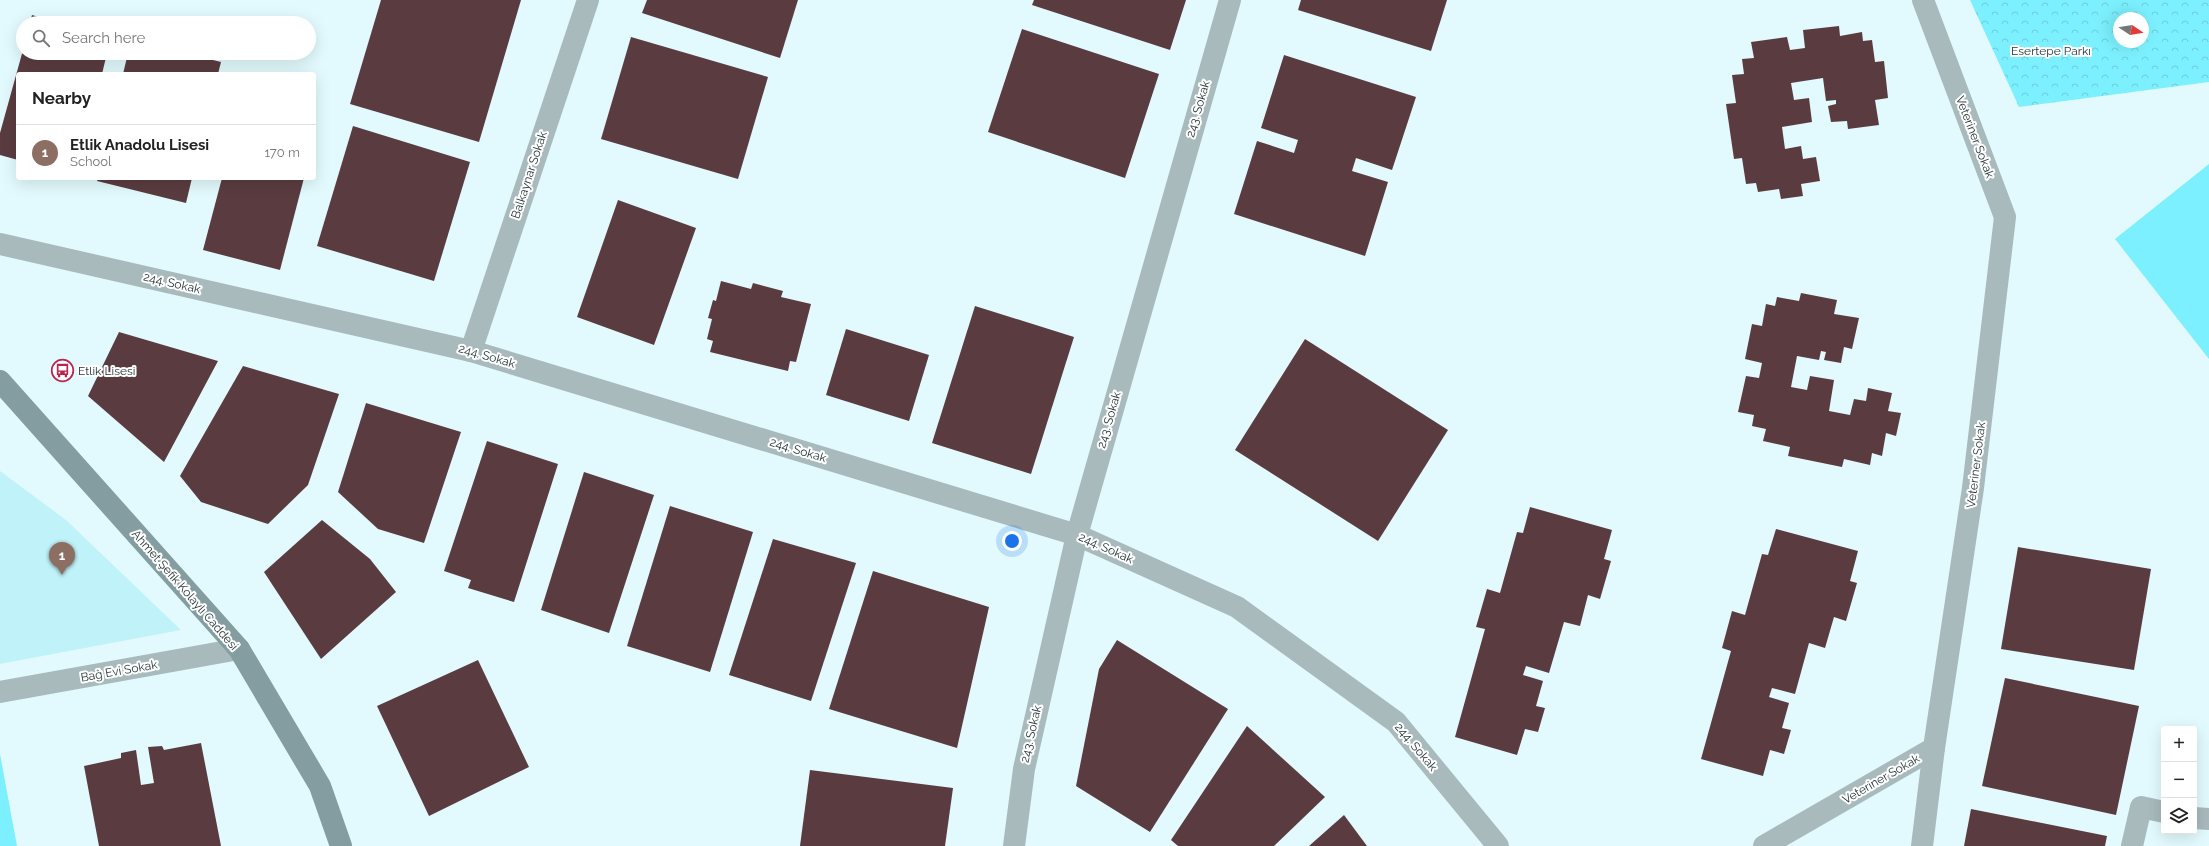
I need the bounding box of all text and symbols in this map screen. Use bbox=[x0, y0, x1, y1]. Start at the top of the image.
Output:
north arrow bbox=[2113, 12, 2149, 48]
search box bbox=[16, 16, 316, 60]
icon: search bbox=[30, 27, 52, 49]
text: Search here bbox=[62, 29, 145, 47]
park label: Esertepe Parkı bbox=[2011, 44, 2091, 58]
street label: 243. Sokak bbox=[1183, 78, 1213, 139]
text: Nearby bbox=[32, 88, 91, 108]
street label: Veteriner Sokak bbox=[1953, 94, 1997, 181]
street label: Balkaynar Sokak bbox=[508, 129, 550, 221]
text: Etlik Anadolu Lisesi bbox=[70, 136, 209, 154]
text: 1 bbox=[42, 145, 48, 160]
text: 170 m bbox=[264, 145, 300, 160]
text: School bbox=[70, 154, 112, 169]
street label: 244. Sokak bbox=[142, 270, 203, 297]
street label: 244. Sokak bbox=[457, 341, 518, 371]
bus stop icon: Etlik Lisesi bbox=[50, 358, 76, 384]
place label: Etlik Lisesi bbox=[78, 364, 135, 378]
street label: 243. Sokak bbox=[1094, 389, 1124, 450]
street label: Veteriner Sokak bbox=[1964, 420, 1988, 509]
street label: 244. Sokak bbox=[768, 435, 829, 465]
street label: Ahmet Şefik Kolaylı Caddesi bbox=[129, 527, 241, 653]
street label: 244. Sokak bbox=[1077, 530, 1136, 567]
your location bbox=[1002, 531, 1022, 551]
pin: 1 bbox=[49, 542, 75, 575]
street label: Bağ Evi Sokak bbox=[79, 657, 159, 685]
street label: 243. Sokak bbox=[1018, 703, 1045, 764]
street label: 244. Sokak bbox=[1392, 720, 1441, 774]
map controls bbox=[2161, 726, 2197, 834]
button: + bbox=[2161, 726, 2197, 762]
street label: Veteriner Sokak bbox=[1840, 751, 1923, 807]
button: − bbox=[2161, 762, 2197, 798]
button: layers bbox=[2161, 798, 2197, 834]

